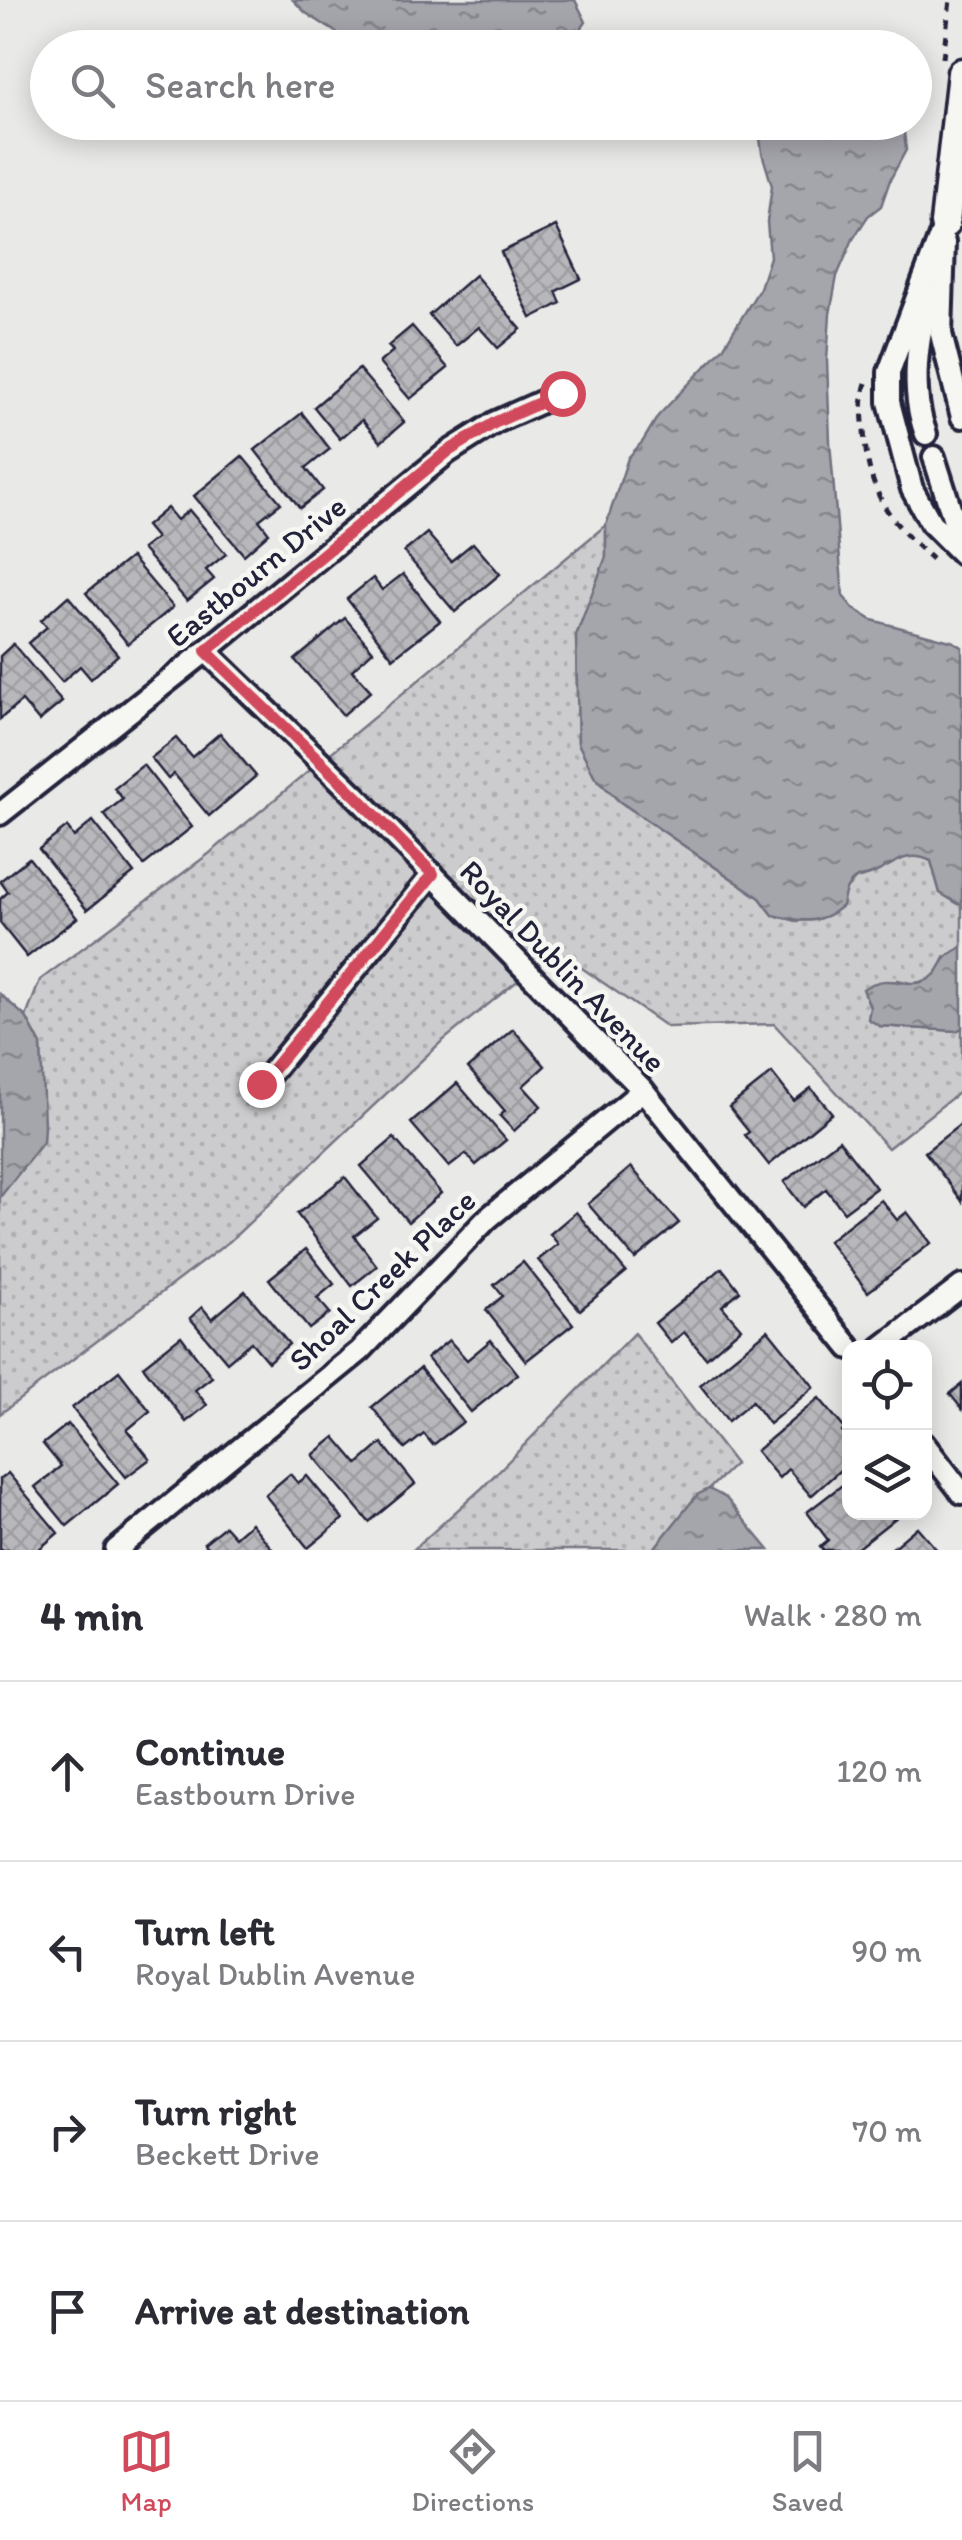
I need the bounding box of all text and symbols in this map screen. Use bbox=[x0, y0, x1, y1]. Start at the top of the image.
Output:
search box bbox=[30, 30, 932, 140]
icon: search bbox=[65, 58, 120, 113]
text: Search here bbox=[145, 62, 336, 108]
route start bbox=[540, 371, 586, 417]
street label: Eastbourn Drive bbox=[158, 487, 354, 655]
street label: Royal Dublin Avenue bbox=[452, 852, 674, 1080]
route end bbox=[239, 1062, 285, 1108]
street label: Shoal Creek Place bbox=[281, 1181, 483, 1379]
map controls bbox=[842, 1340, 932, 1520]
button: locate bbox=[842, 1340, 932, 1430]
button: layers bbox=[842, 1430, 932, 1520]
text: 4 min bbox=[40, 1590, 143, 1641]
text: Walk · 280 m bbox=[743, 1596, 922, 1634]
text: Continue bbox=[135, 1729, 285, 1775]
icon: ahead bbox=[40, 1744, 95, 1799]
text: 120 m bbox=[836, 1752, 922, 1790]
text: Eastbourn Drive bbox=[135, 1775, 355, 1813]
text: Turn left bbox=[135, 1909, 275, 1955]
icon: left bbox=[40, 1924, 95, 1979]
text: 90 m bbox=[851, 1932, 922, 1970]
text: Royal Dublin Avenue bbox=[135, 1955, 415, 1993]
text: Turn right bbox=[135, 2089, 297, 2135]
icon: right bbox=[40, 2104, 95, 2159]
text: 70 m bbox=[852, 2112, 922, 2150]
text: Beckett Drive bbox=[135, 2135, 320, 2173]
icon: arrive bbox=[40, 2284, 95, 2339]
text: Arrive at destination bbox=[135, 2288, 470, 2334]
tab: Map bbox=[119, 2424, 174, 2518]
tab: Directions bbox=[411, 2424, 534, 2518]
tab: Saved bbox=[772, 2424, 843, 2518]

